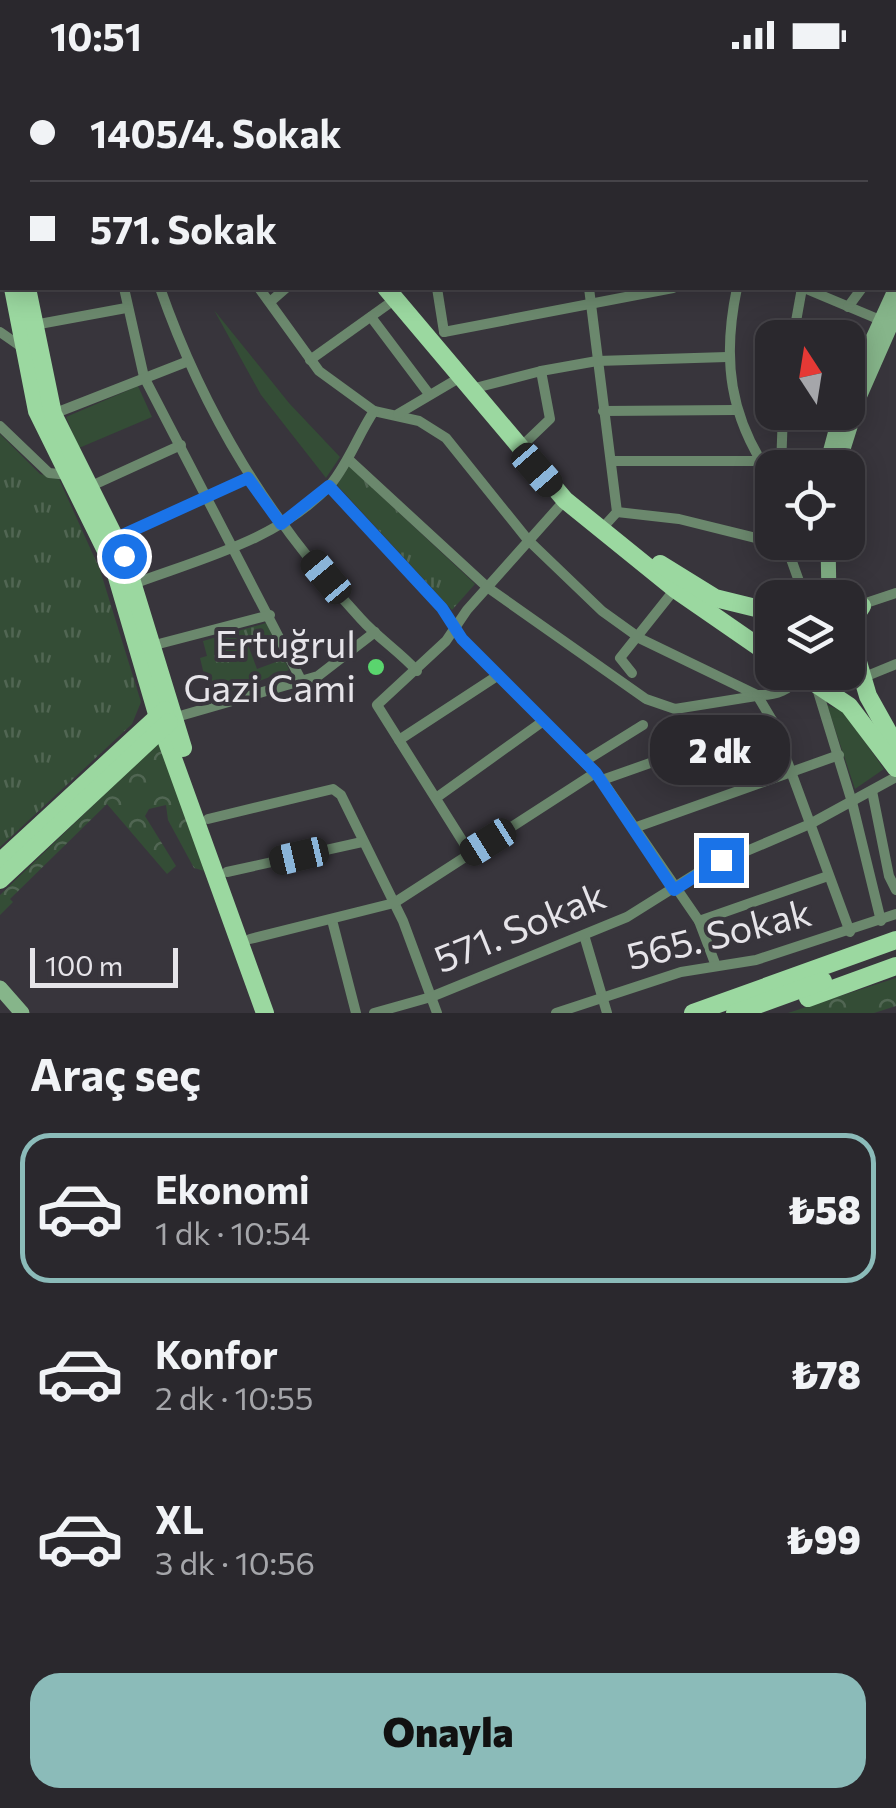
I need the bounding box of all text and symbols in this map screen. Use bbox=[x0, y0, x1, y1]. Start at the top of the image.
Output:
text: 10:51 bbox=[50, 12, 142, 59]
text: 1405/4. Sokak bbox=[90, 109, 341, 156]
text: 571. Sokak bbox=[90, 205, 277, 252]
north arrow bbox=[755, 320, 865, 430]
map controls bbox=[755, 320, 865, 690]
car bbox=[506, 438, 568, 502]
button: locate bbox=[755, 450, 865, 560]
route start bbox=[102, 534, 147, 579]
car bbox=[295, 544, 357, 610]
button: layers bbox=[755, 580, 865, 690]
place label: Ertuğrul Gazi Cami bbox=[184, 619, 356, 710]
marker: Ertuğrul Gazi Cami bbox=[365, 656, 387, 678]
callout: 2 dk bbox=[651, 715, 791, 785]
text: 2 dk bbox=[689, 730, 751, 770]
car bbox=[455, 813, 521, 871]
car bbox=[266, 835, 332, 877]
route end bbox=[699, 838, 744, 883]
street label: 571. Sokak bbox=[427, 870, 612, 981]
street label: 565. Sokak bbox=[621, 887, 815, 978]
scale bar bbox=[30, 943, 178, 988]
text: 100 m bbox=[45, 948, 123, 982]
text: Araç seç bbox=[30, 1045, 201, 1100]
icon: car bbox=[35, 1163, 125, 1253]
text: Ekonomi bbox=[155, 1165, 310, 1212]
text: ₺58 bbox=[787, 1185, 861, 1232]
text: 1 dk · 10:54 bbox=[155, 1212, 310, 1252]
icon: car bbox=[35, 1328, 125, 1418]
text: Konfor bbox=[155, 1330, 278, 1377]
text: ₺78 bbox=[791, 1350, 861, 1397]
text: 2 dk · 10:55 bbox=[155, 1377, 313, 1417]
icon: car bbox=[35, 1493, 125, 1583]
text: XL bbox=[155, 1495, 204, 1542]
text: ₺99 bbox=[786, 1515, 861, 1562]
text: 3 dk · 10:56 bbox=[155, 1542, 315, 1582]
button: Onayla bbox=[30, 1673, 866, 1788]

